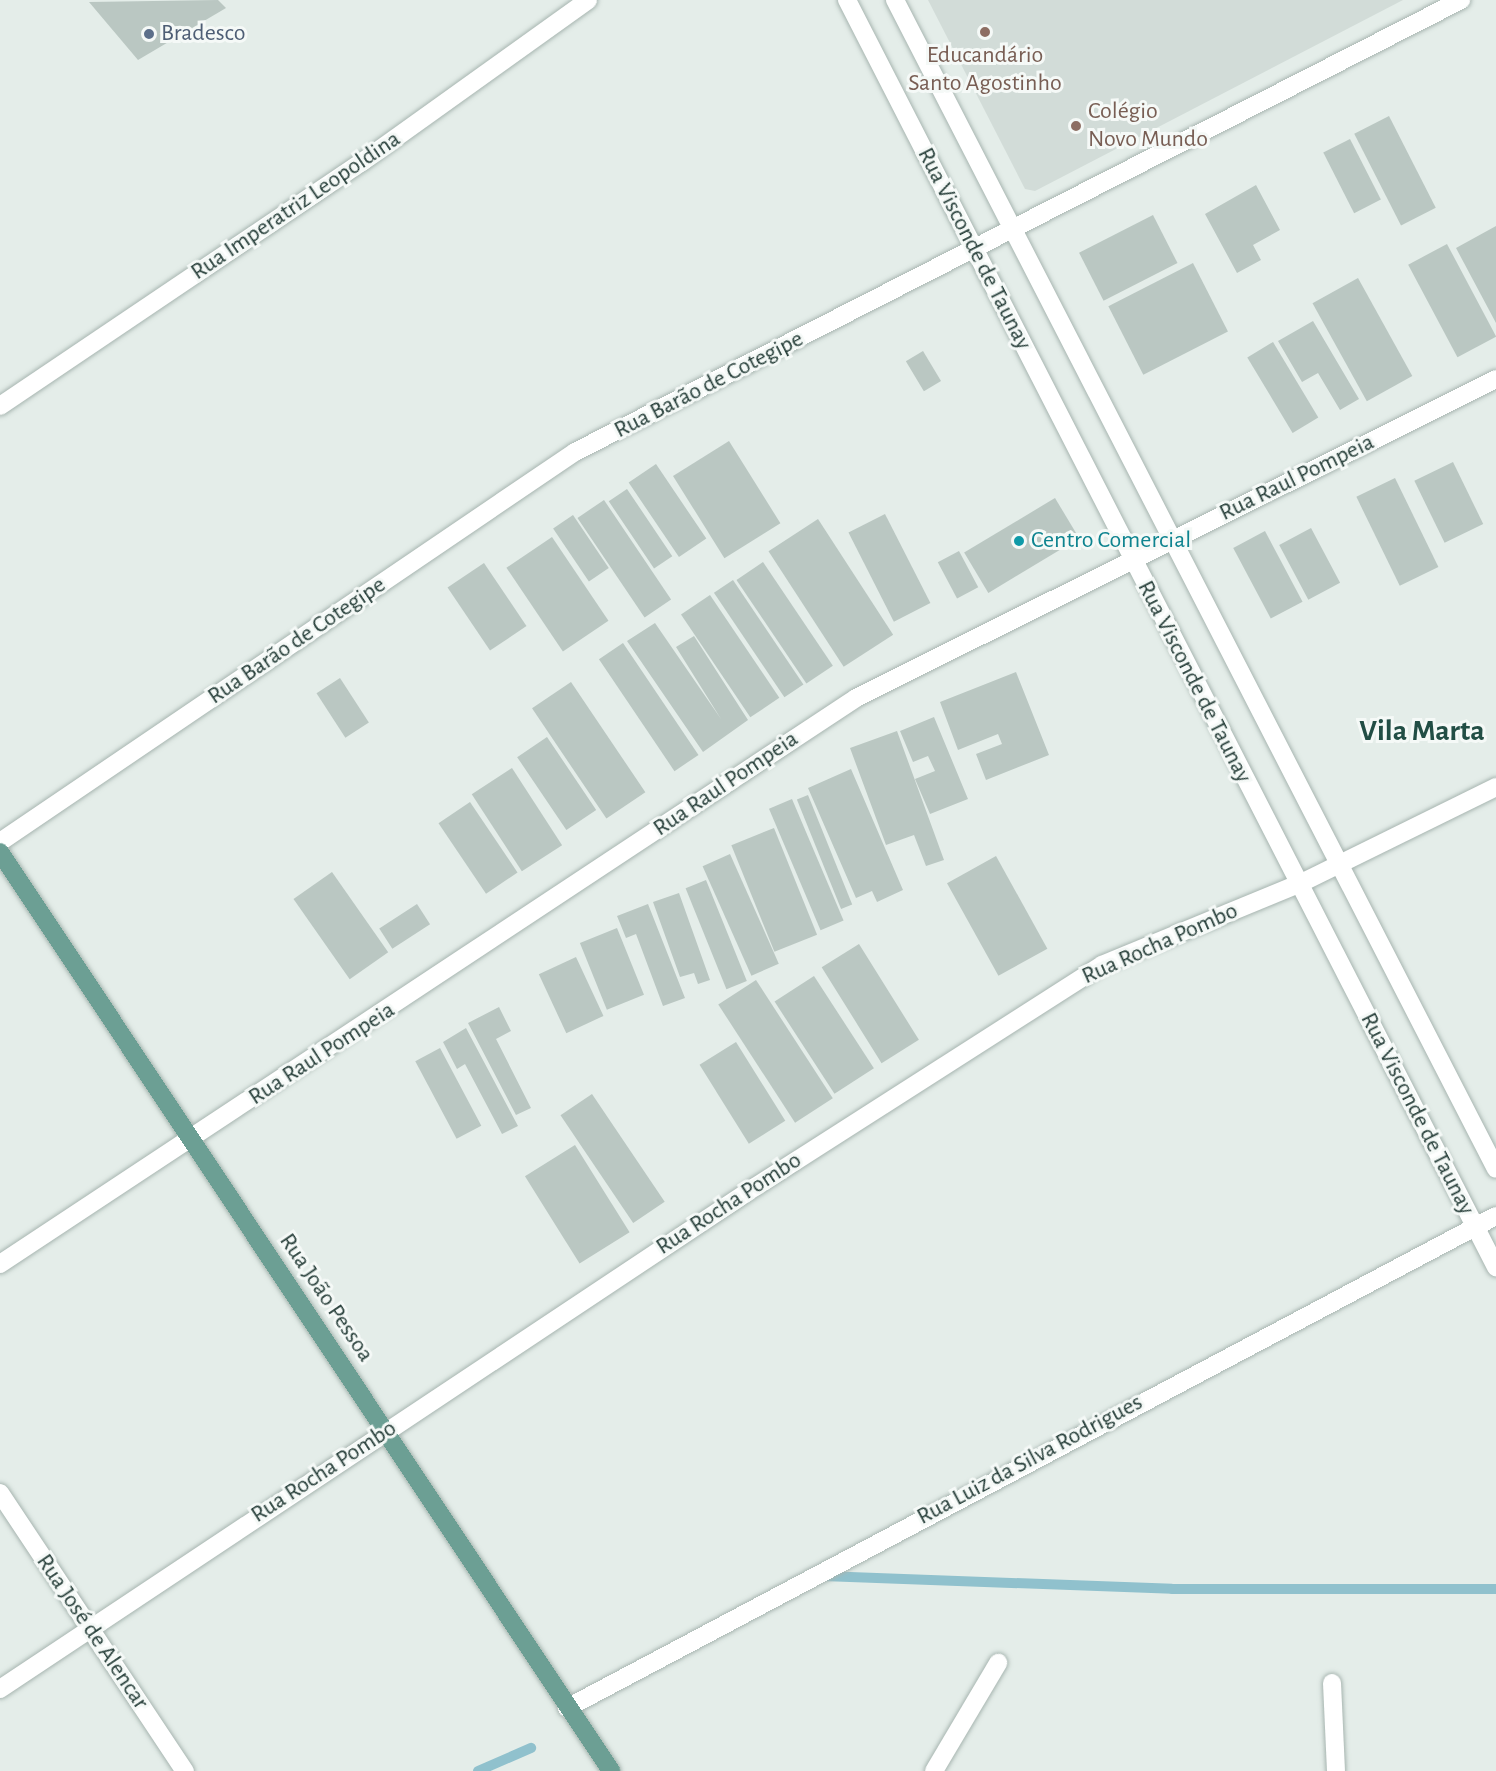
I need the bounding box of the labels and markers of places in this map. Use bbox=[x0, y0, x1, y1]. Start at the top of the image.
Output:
place label: Bradesco bbox=[161, 20, 246, 48]
marker: Educandário Santo Agostinho bbox=[978, 25, 992, 39]
marker: Bradesco bbox=[142, 27, 156, 41]
place label: Educandário Santo Agostinho bbox=[908, 42, 1062, 98]
place label: Colégio Novo Mundo bbox=[1088, 98, 1208, 154]
marker: Colégio Novo Mundo bbox=[1069, 119, 1083, 133]
place label: Centro Comercial bbox=[1031, 527, 1191, 555]
marker: Centro Comercial bbox=[1012, 534, 1026, 548]

